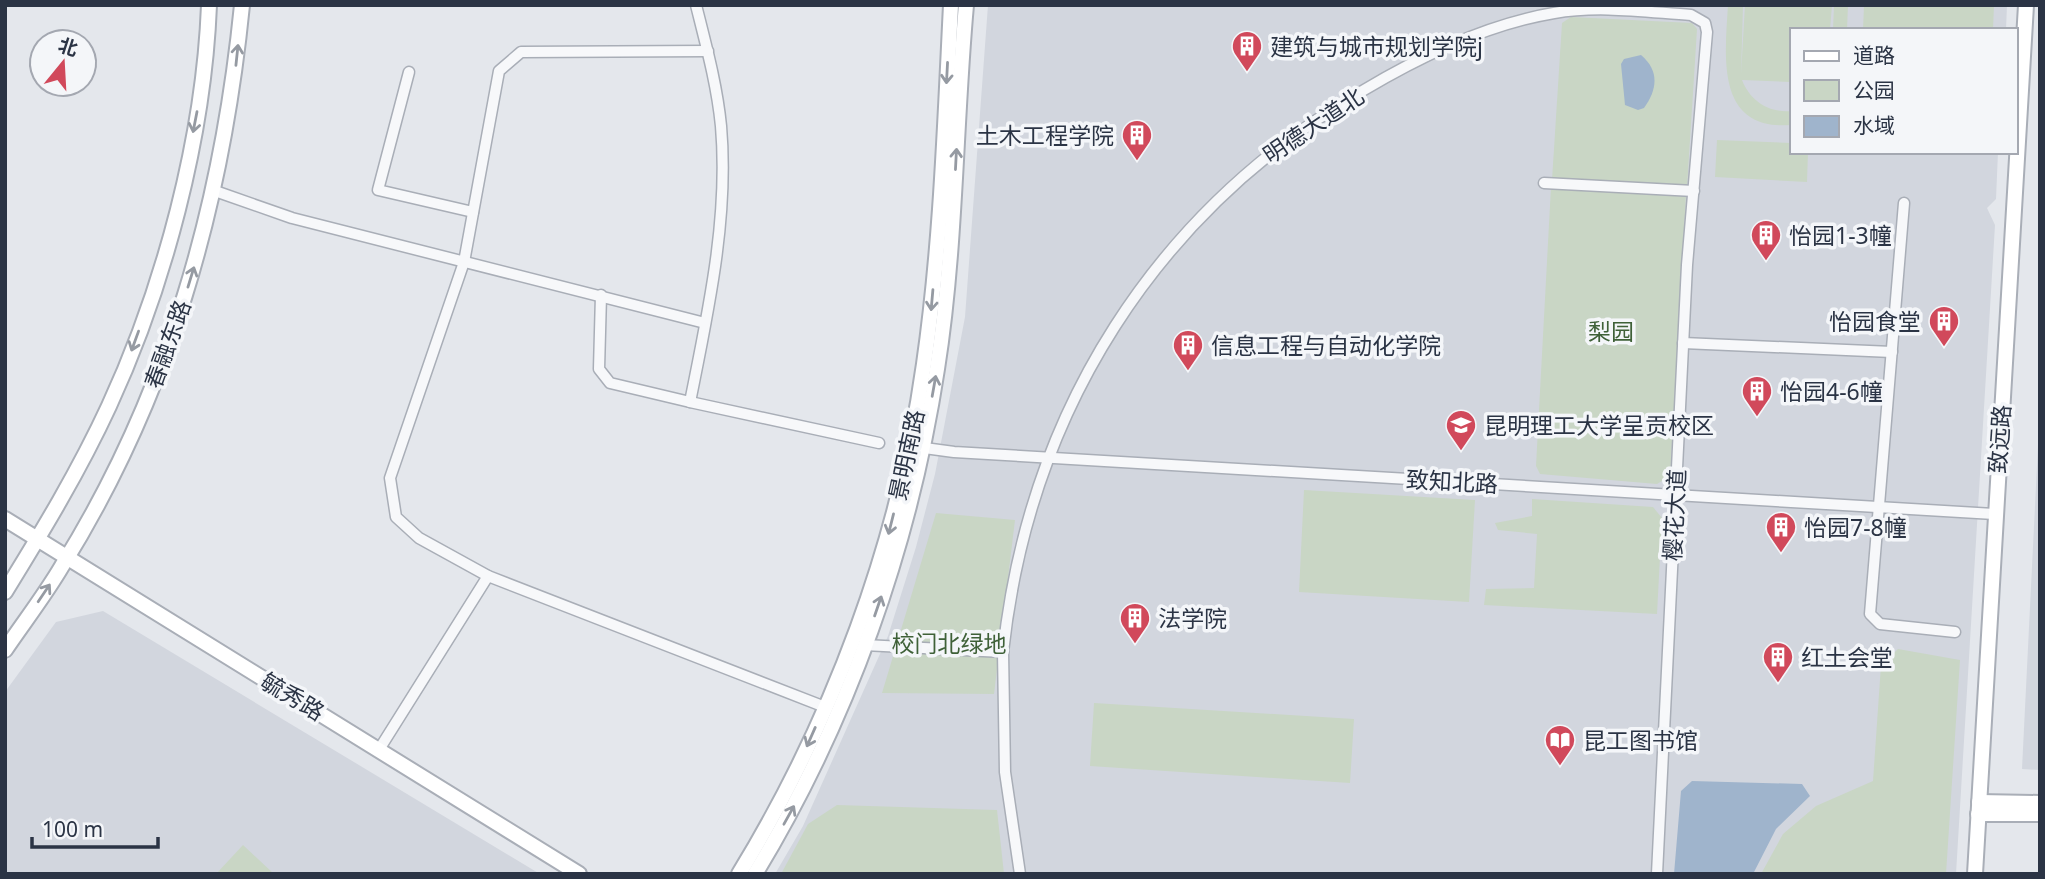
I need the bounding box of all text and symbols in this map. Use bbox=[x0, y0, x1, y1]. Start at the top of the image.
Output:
north arrow bbox=[28, 28, 98, 98]
legend bbox=[1790, 28, 2017, 154]
building icon: 建筑与城市规划学院j bbox=[1230, 29, 1264, 73]
place label: 建筑与城市规划学院j bbox=[1270, 30, 1483, 62]
text: 北 bbox=[55, 32, 81, 62]
text: 道路 bbox=[1853, 41, 1895, 69]
one-way arrow bbox=[231, 44, 244, 67]
one-way arrow bbox=[940, 62, 953, 84]
text: 公园 bbox=[1853, 76, 1895, 104]
street label: 明德大道北 bbox=[1256, 80, 1370, 170]
one-way arrow bbox=[187, 110, 201, 133]
text: 水域 bbox=[1853, 111, 1895, 139]
building icon: 土木工程学院 bbox=[1120, 118, 1154, 162]
place label: 土木工程学院 bbox=[976, 119, 1114, 151]
one-way arrow bbox=[950, 149, 963, 171]
building icon: 怡园1-3幢 bbox=[1749, 218, 1783, 262]
place label: 怡园1-3幢 bbox=[1789, 219, 1892, 251]
one-way arrow bbox=[186, 267, 199, 289]
one-way arrow bbox=[925, 289, 938, 311]
street label: 春融东路 bbox=[136, 295, 198, 393]
building icon: 怡园食堂 bbox=[1927, 304, 1961, 348]
place label: 怡园食堂 bbox=[1829, 305, 1921, 337]
park label: 梨园 bbox=[1588, 315, 1634, 347]
building icon: 信息工程与自动化学院 bbox=[1171, 328, 1205, 372]
one-way arrow bbox=[128, 329, 140, 351]
place label: 信息工程与自动化学院 bbox=[1211, 329, 1441, 361]
building icon: 怡园4-6幢 bbox=[1740, 374, 1774, 418]
one-way arrow bbox=[928, 375, 942, 398]
place label: 怡园4-6幢 bbox=[1780, 375, 1883, 407]
street label: 致远路 bbox=[1981, 403, 2017, 475]
street label: 景明南路 bbox=[881, 407, 931, 503]
school or university icon: 昆明理工大学呈贡校区 bbox=[1444, 408, 1478, 452]
place label: 昆明理工大学呈贡校区 bbox=[1484, 409, 1714, 441]
street label: 致知北路 bbox=[1405, 463, 1499, 499]
street label: 樱花大道 bbox=[1656, 468, 1692, 562]
building icon: 怡园7-8幢 bbox=[1764, 510, 1798, 554]
place label: 怡园7-8幢 bbox=[1804, 511, 1907, 543]
one-way arrow bbox=[884, 512, 897, 535]
one-way arrow bbox=[37, 584, 51, 603]
one-way arrow bbox=[873, 595, 885, 617]
building icon: 法学院 bbox=[1118, 601, 1152, 645]
place label: 法学院 bbox=[1158, 602, 1227, 634]
park label: 校门北绿地 bbox=[892, 627, 1007, 659]
building icon: 红土会堂 bbox=[1761, 640, 1795, 684]
place label: 红土会堂 bbox=[1801, 641, 1893, 673]
street label: 毓秀路 bbox=[255, 665, 331, 727]
library icon: 昆工图书馆 bbox=[1543, 723, 1577, 767]
place label: 昆工图书馆 bbox=[1583, 724, 1698, 756]
one-way arrow bbox=[804, 726, 818, 747]
one-way arrow bbox=[782, 805, 796, 825]
scale bar bbox=[32, 806, 158, 850]
text: 100 m bbox=[42, 815, 103, 843]

